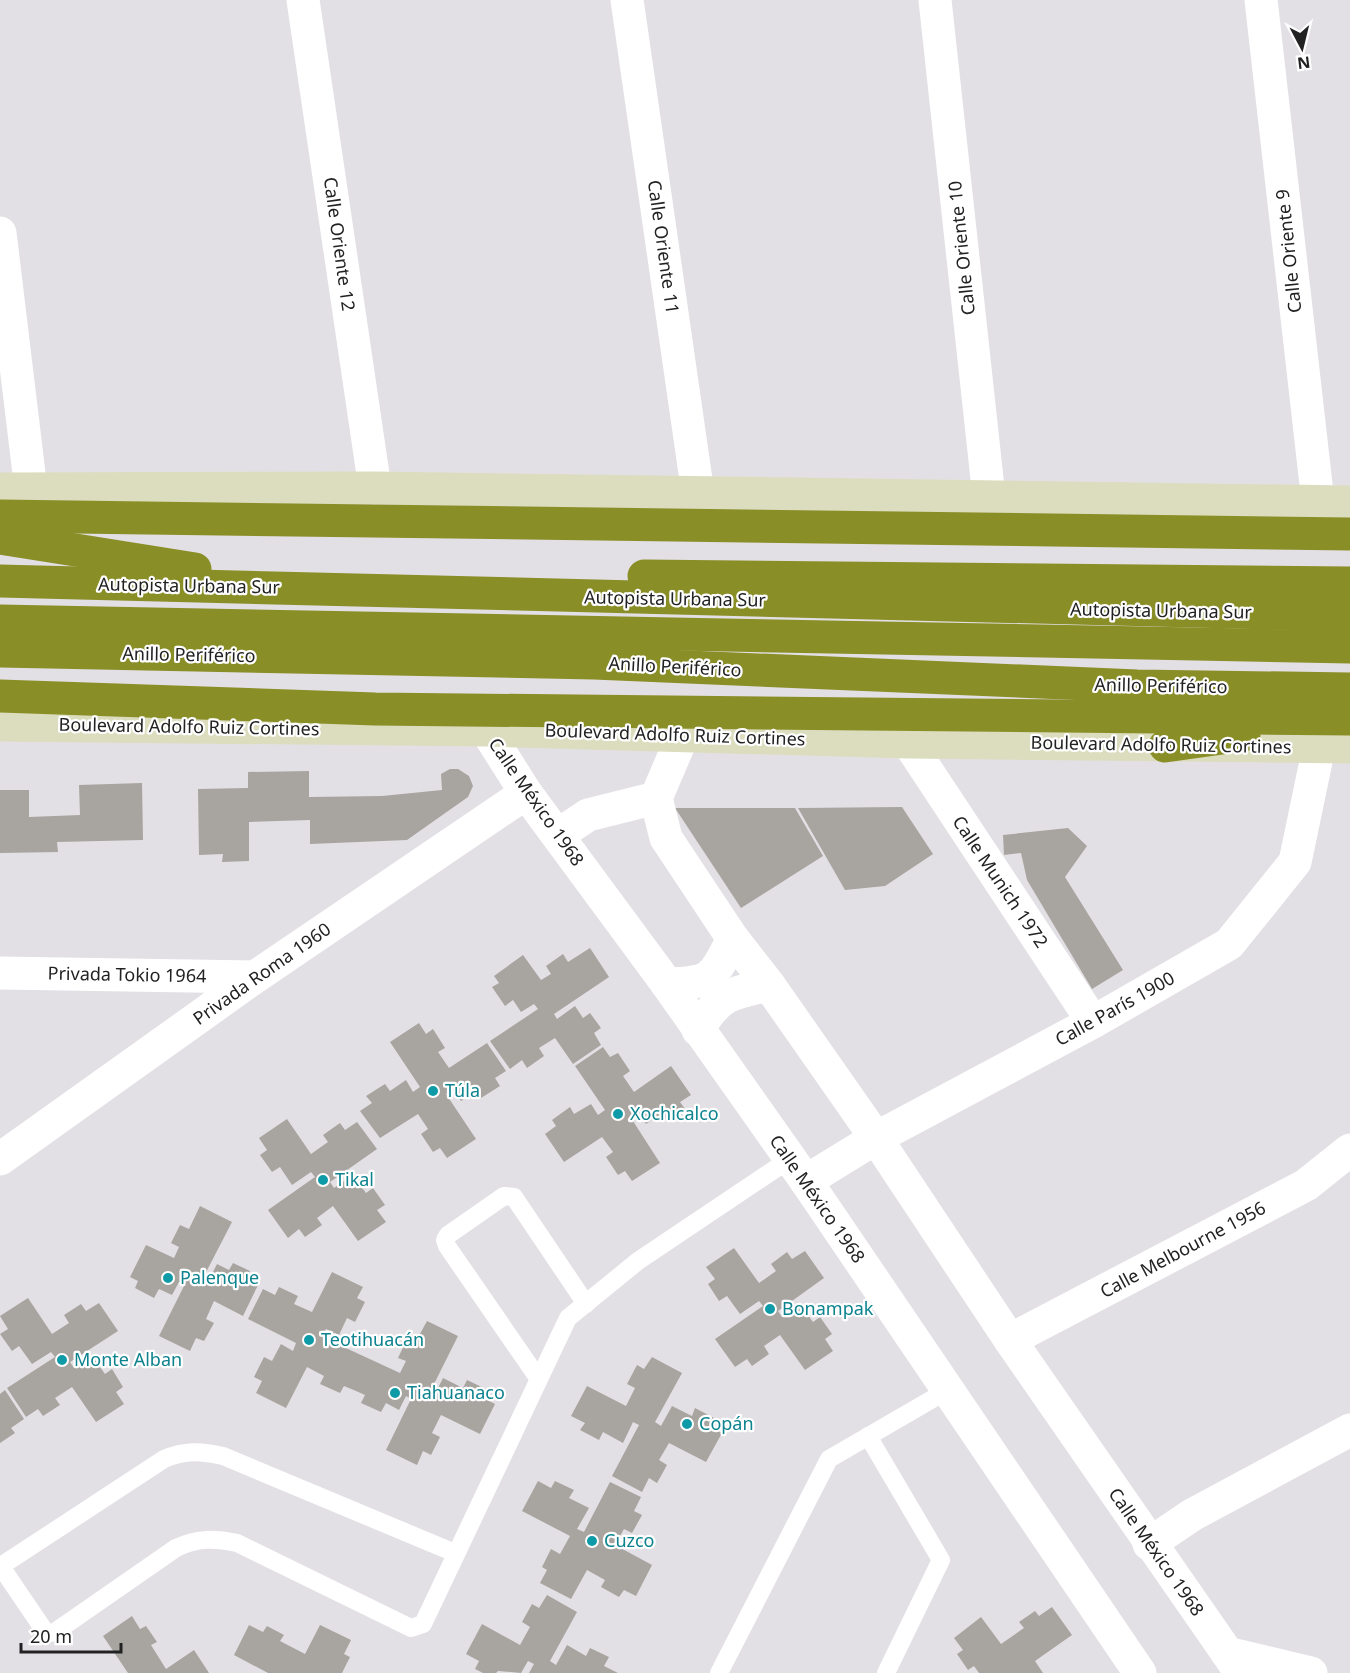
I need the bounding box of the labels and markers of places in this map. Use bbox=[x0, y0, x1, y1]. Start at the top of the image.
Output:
place label: Túla bbox=[445, 1078, 480, 1102]
marker: Túla bbox=[426, 1084, 440, 1098]
place label: Xochicalco bbox=[630, 1101, 719, 1125]
marker: Xochicalco bbox=[611, 1107, 625, 1121]
place label: Tikal bbox=[335, 1167, 374, 1191]
marker: Tikal bbox=[316, 1173, 330, 1187]
place label: Palenque bbox=[180, 1265, 259, 1289]
marker: Palenque bbox=[161, 1271, 175, 1285]
place label: Bonampak bbox=[782, 1296, 874, 1320]
marker: Bonampak bbox=[763, 1302, 777, 1316]
place label: Teotihuacán bbox=[321, 1327, 424, 1351]
marker: Teotihuacán bbox=[302, 1333, 316, 1347]
place label: Monte Alban bbox=[74, 1347, 182, 1371]
marker: Monte Alban bbox=[55, 1353, 69, 1367]
place label: Tiahuanaco bbox=[407, 1380, 505, 1404]
marker: Tiahuanaco bbox=[388, 1386, 402, 1400]
place label: Copán bbox=[699, 1411, 754, 1435]
marker: Copán bbox=[680, 1417, 694, 1431]
place label: Cuzco bbox=[604, 1528, 655, 1552]
marker: Cuzco bbox=[585, 1534, 599, 1548]

